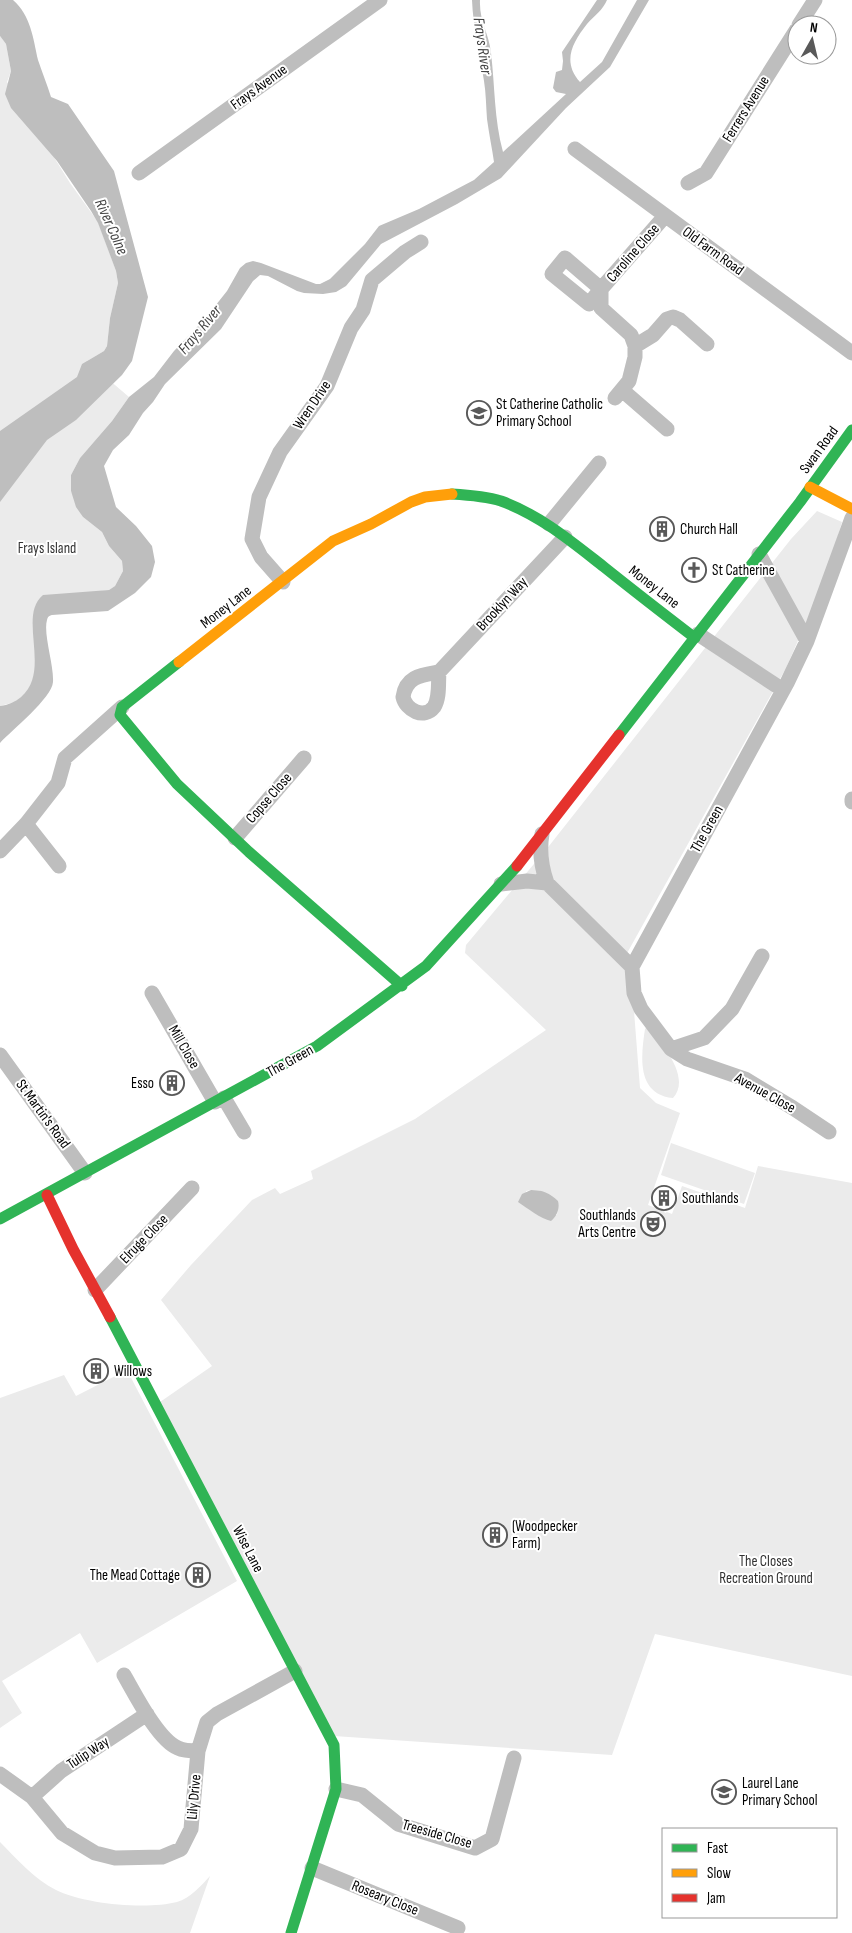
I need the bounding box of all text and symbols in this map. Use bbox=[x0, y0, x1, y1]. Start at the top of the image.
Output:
north arrow bbox=[787, 15, 837, 65]
water label: Frays River bbox=[469, 16, 495, 76]
text: N bbox=[809, 19, 819, 37]
street label: Frays Avenue bbox=[227, 60, 291, 114]
street label: Ferrers Avenue bbox=[718, 72, 774, 146]
water label: River Colne bbox=[90, 196, 132, 258]
street label: Caroline Close bbox=[602, 220, 664, 286]
street label: Old Farm Road bbox=[679, 222, 747, 280]
water label: Frays River bbox=[174, 302, 226, 358]
street label: Wren Drive bbox=[289, 377, 335, 433]
place label: St Catherine Catholic Primary School bbox=[496, 395, 603, 431]
school or university icon: St Catherine Catholic Primary School bbox=[466, 400, 492, 426]
street label: Swan Road bbox=[795, 422, 843, 478]
building icon: Church Hall bbox=[649, 516, 675, 542]
place label: Church Hall bbox=[680, 520, 738, 539]
park label: Frays Island bbox=[18, 539, 76, 558]
church icon: St Catherine bbox=[681, 557, 707, 583]
street label: Money Lane bbox=[625, 561, 683, 613]
place label: St Catherine bbox=[712, 561, 775, 580]
street label: Brooklyn Way bbox=[472, 573, 532, 635]
street label: Money Lane bbox=[197, 581, 255, 633]
street label: Copse Close bbox=[242, 769, 296, 827]
street label: The Green bbox=[686, 802, 728, 856]
street label: Mill Close bbox=[164, 1022, 204, 1072]
street label: The Green bbox=[263, 1040, 317, 1082]
street label: Avenue Close bbox=[730, 1068, 799, 1117]
building icon: Esso bbox=[159, 1070, 185, 1096]
place label: Esso bbox=[131, 1074, 154, 1093]
street label: St Martin's Road bbox=[12, 1076, 74, 1152]
building icon: Southlands bbox=[651, 1185, 677, 1211]
place label: Southlands bbox=[682, 1189, 739, 1208]
place label: Southlands Arts Centre bbox=[577, 1206, 636, 1242]
street label: Elruge Close bbox=[116, 1210, 172, 1268]
theatre icon: Southlands Arts Centre bbox=[640, 1211, 666, 1237]
building icon: Willows bbox=[83, 1358, 109, 1384]
place label: Willows bbox=[114, 1362, 152, 1381]
place label: (Woodpecker Farm) bbox=[512, 1517, 578, 1553]
street label: Wise Lane bbox=[228, 1522, 268, 1576]
building icon: (Woodpecker Farm) bbox=[482, 1522, 508, 1548]
park label: The Closes Recreation Ground bbox=[719, 1552, 813, 1588]
building icon: The Mead Cottage bbox=[185, 1562, 211, 1588]
place label: The Mead Cottage bbox=[90, 1566, 180, 1585]
street label: Tulip Way bbox=[63, 1732, 113, 1774]
street label: Lily Drive bbox=[183, 1774, 205, 1820]
place label: Laurel Lane Primary School bbox=[742, 1774, 818, 1810]
school or university icon: Laurel Lane Primary School bbox=[711, 1779, 737, 1805]
street label: Treeside Close bbox=[400, 1815, 474, 1853]
legend bbox=[662, 1828, 837, 1918]
text: Fast bbox=[707, 1839, 729, 1858]
text: Slow bbox=[707, 1864, 731, 1883]
street label: Roseary Close bbox=[349, 1876, 421, 1920]
text: Jam bbox=[706, 1889, 725, 1908]

